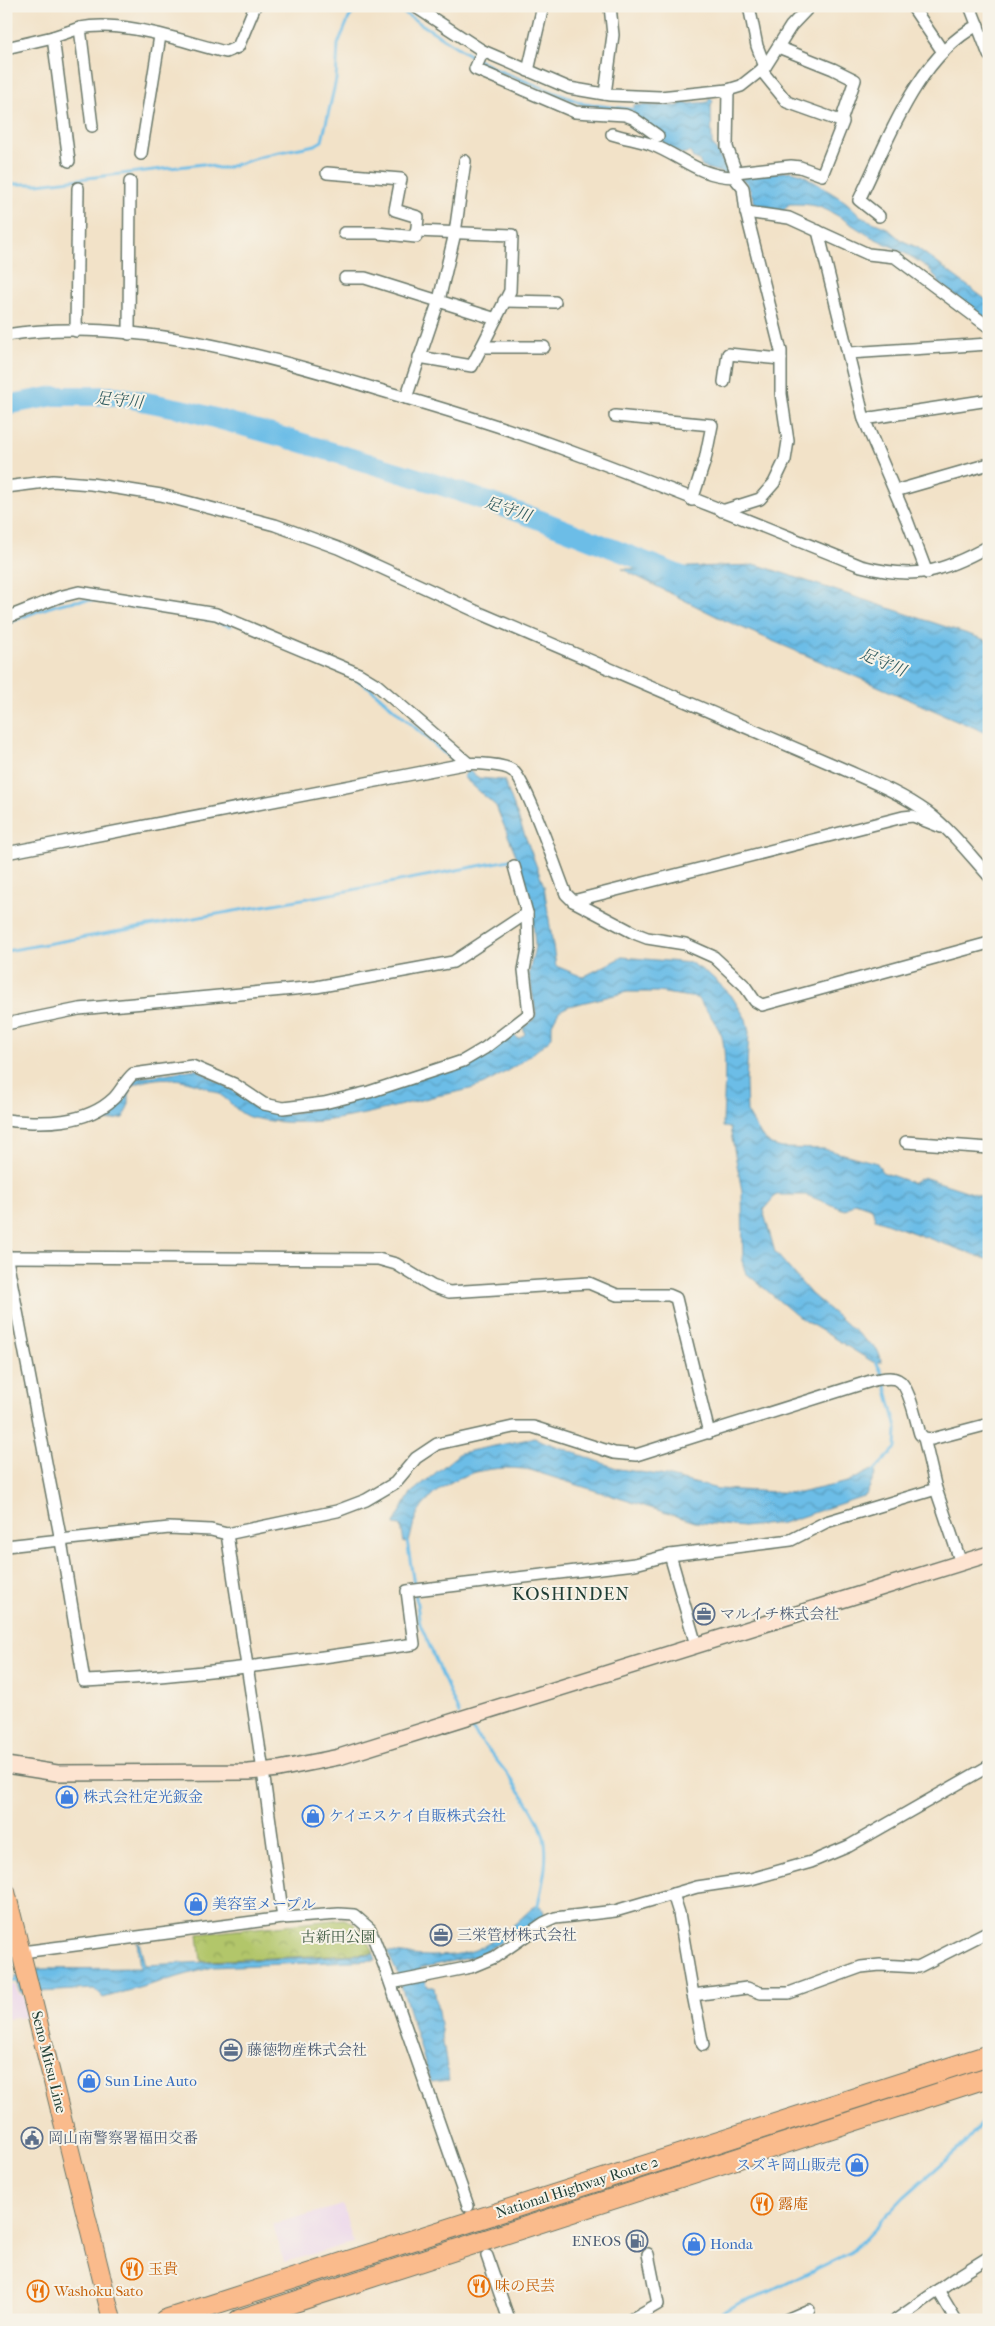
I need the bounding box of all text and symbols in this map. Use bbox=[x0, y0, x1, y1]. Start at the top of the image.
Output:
water label: 足守川 bbox=[94, 388, 146, 412]
water label: 足守川 bbox=[482, 493, 536, 526]
water label: 足守川 bbox=[857, 644, 911, 681]
district label: KOSHINDEN bbox=[512, 1584, 630, 1605]
office icon: マルイチ株式会社 bbox=[692, 1602, 716, 1626]
place label: マルイチ株式会社 bbox=[720, 1605, 839, 1623]
shop icon: 株式会社定光鈑金 bbox=[55, 1785, 79, 1809]
place label: 株式会社定光鈑金 bbox=[83, 1788, 203, 1806]
shop icon: ケイエスケイ自販株式会社 bbox=[301, 1804, 325, 1828]
place label: ケイエスケイ自販株式会社 bbox=[329, 1807, 506, 1825]
shop icon: 美容室メープル bbox=[184, 1892, 208, 1916]
place label: 美容室メープル bbox=[212, 1895, 316, 1913]
office icon: 三栄管材株式会社 bbox=[429, 1923, 453, 1947]
place label: 三栄管材株式会社 bbox=[457, 1926, 577, 1944]
park label: 古新田公園 bbox=[300, 1928, 376, 1946]
street label: Seno Mitsu Line bbox=[28, 2009, 71, 2116]
office icon: 藤徳物産株式会社 bbox=[219, 2038, 243, 2062]
place label: 藤徳物産株式会社 bbox=[247, 2041, 367, 2059]
shop icon: Sun Line Auto bbox=[77, 2069, 101, 2093]
place label: Sun Line Auto bbox=[105, 2072, 197, 2090]
public building icon: 岡山南警察署福田交番 bbox=[20, 2126, 44, 2150]
place label: 岡山南警察署福田交番 bbox=[48, 2129, 198, 2147]
street label: National Highway Route 2 bbox=[494, 2152, 661, 2222]
shop icon: スズキ岡山販売 bbox=[845, 2153, 869, 2177]
place label: スズキ岡山販売 bbox=[736, 2156, 841, 2174]
restaurant icon: 露庵 bbox=[750, 2192, 774, 2216]
place label: 露庵 bbox=[778, 2195, 808, 2213]
fuel station icon: ENEOS bbox=[625, 2229, 649, 2253]
place label: ENEOS bbox=[572, 2232, 621, 2250]
shop icon: Honda bbox=[682, 2232, 706, 2256]
place label: Honda bbox=[710, 2235, 754, 2253]
restaurant icon: 玉貴 bbox=[120, 2257, 144, 2281]
place label: 玉貴 bbox=[148, 2260, 178, 2278]
restaurant icon: 味の民芸 bbox=[467, 2274, 491, 2298]
place label: 味の民芸 bbox=[495, 2277, 555, 2295]
restaurant icon: Washoku Sato bbox=[26, 2279, 50, 2303]
place label: Washoku Sato bbox=[53, 2282, 143, 2300]

